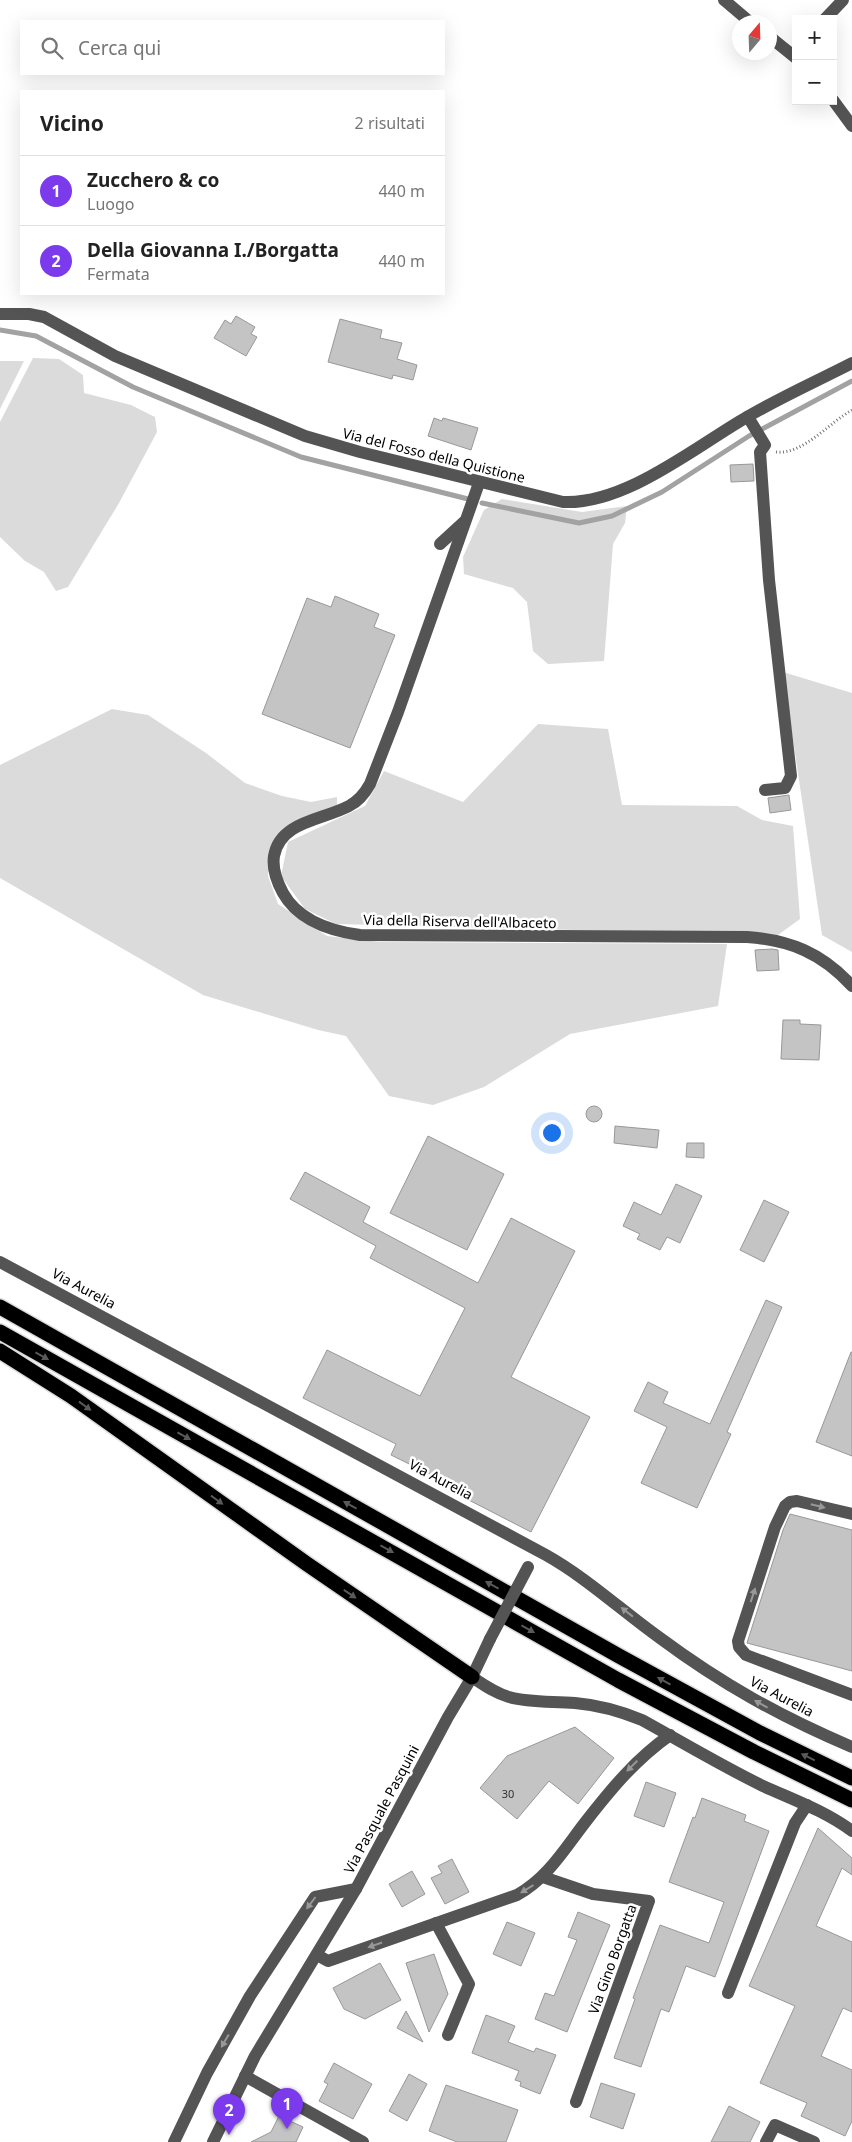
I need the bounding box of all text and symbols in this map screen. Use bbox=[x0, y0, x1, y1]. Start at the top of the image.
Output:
north arrow bbox=[732, 15, 777, 60]
map controls bbox=[792, 15, 837, 105]
button: + bbox=[792, 15, 837, 60]
search box bbox=[20, 20, 445, 75]
icon: search bbox=[38, 34, 66, 62]
text: Cerca qui bbox=[78, 35, 161, 61]
button: − bbox=[792, 60, 837, 105]
text: Vicino bbox=[40, 109, 104, 137]
text: 2 risultati bbox=[355, 112, 425, 134]
text: Zucchero & co bbox=[87, 167, 219, 193]
text: 1 bbox=[51, 180, 61, 202]
text: 440 m bbox=[378, 180, 425, 202]
text: Luogo bbox=[87, 193, 134, 215]
text: Della Giovanna I./Borgatta bbox=[87, 237, 339, 263]
text: 2 bbox=[51, 250, 61, 272]
text: 440 m bbox=[378, 250, 425, 272]
text: Fermata bbox=[87, 263, 150, 285]
street label: Via del Fosso della Quistione bbox=[341, 423, 527, 487]
street label: Via della Riserva dell'Albaceto bbox=[363, 910, 557, 932]
your location bbox=[539, 1120, 565, 1146]
street label: Via Aurelia bbox=[49, 1263, 119, 1313]
one-way arrow bbox=[35, 1352, 50, 1360]
one-way arrow bbox=[78, 1400, 91, 1411]
one-way arrow bbox=[177, 1431, 191, 1440]
street label: Via Aurelia bbox=[406, 1454, 476, 1504]
one-way arrow bbox=[210, 1495, 224, 1505]
one-way arrow bbox=[343, 1501, 357, 1510]
one-way arrow bbox=[810, 1502, 825, 1510]
one-way arrow bbox=[380, 1545, 393, 1554]
one-way arrow bbox=[485, 1580, 498, 1589]
one-way arrow bbox=[750, 1587, 758, 1602]
one-way arrow bbox=[343, 1589, 357, 1599]
one-way arrow bbox=[620, 1607, 633, 1618]
one-way arrow bbox=[522, 1625, 535, 1634]
street label: Via Aurelia bbox=[747, 1671, 817, 1721]
one-way arrow bbox=[657, 1677, 672, 1685]
one-way arrow bbox=[753, 1700, 768, 1708]
street label: Via Pasquale Pasquini bbox=[339, 1741, 423, 1877]
one-way arrow bbox=[801, 1753, 815, 1761]
one-way arrow bbox=[626, 1760, 638, 1772]
house number: 30 bbox=[502, 1786, 514, 1801]
one-way arrow bbox=[521, 1885, 534, 1894]
one-way arrow bbox=[306, 1897, 316, 1910]
street label: Via Gino Borgatta bbox=[583, 1901, 641, 2017]
one-way arrow bbox=[367, 1942, 382, 1949]
one-way arrow bbox=[220, 2034, 229, 2047]
pin: 1 bbox=[271, 2088, 303, 2129]
pin: 2 bbox=[213, 2094, 245, 2135]

